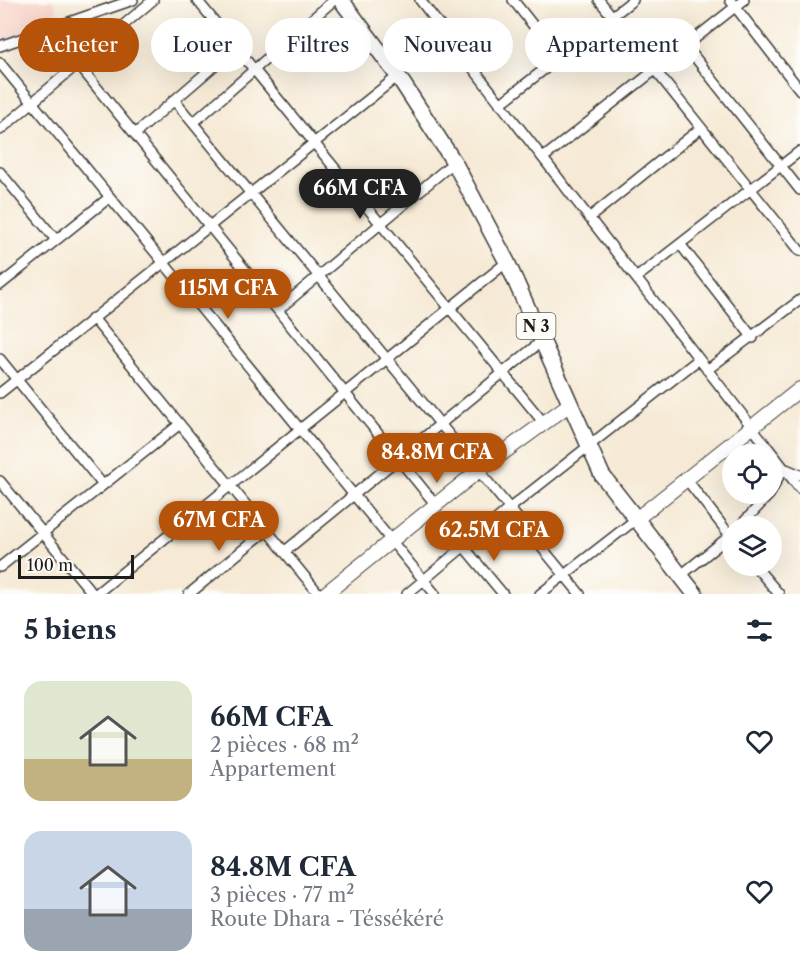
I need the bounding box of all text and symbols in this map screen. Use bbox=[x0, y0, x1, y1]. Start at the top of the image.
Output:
chip: Acheter bbox=[18, 18, 139, 72]
chip: Louer bbox=[151, 18, 253, 72]
chip: Filtres bbox=[265, 18, 371, 72]
chip: Nouveau bbox=[383, 18, 513, 72]
chip: Appartement bbox=[525, 18, 700, 72]
pin: 66M CFA bbox=[305, 169, 415, 220]
text: 66M CFA bbox=[313, 176, 407, 200]
pin: 115M CFA bbox=[166, 269, 290, 320]
text: 115M CFA bbox=[178, 276, 278, 300]
road number: N 3 bbox=[516, 313, 556, 339]
pin: 84.8M CFA bbox=[368, 433, 506, 484]
text: 84.8M CFA bbox=[381, 440, 493, 464]
map controls bbox=[722, 444, 782, 576]
button: locate bbox=[722, 444, 782, 504]
pin: 67M CFA bbox=[164, 501, 274, 552]
text: 67M CFA bbox=[173, 508, 265, 532]
pin: 62.5M CFA bbox=[425, 511, 563, 562]
button: layers bbox=[722, 516, 782, 576]
text: 62.5M CFA bbox=[439, 518, 549, 542]
scale bar bbox=[18, 552, 134, 580]
text: 100 m bbox=[27, 555, 73, 575]
text: 5 biens bbox=[24, 614, 116, 646]
icon: filters bbox=[743, 614, 776, 647]
text: 66M CFA bbox=[210, 701, 332, 733]
icon: home bbox=[72, 705, 144, 777]
icon: heart bbox=[743, 725, 776, 758]
text: 2 pièces · 68 m² bbox=[210, 733, 359, 757]
text: Appartement bbox=[210, 757, 336, 781]
text: 84.8M CFA bbox=[210, 851, 356, 883]
icon: home bbox=[72, 855, 144, 927]
icon: heart bbox=[743, 875, 776, 908]
text: 3 pièces · 77 m² bbox=[210, 883, 354, 907]
text: Route Dhara - Téssékéré bbox=[210, 907, 444, 931]

